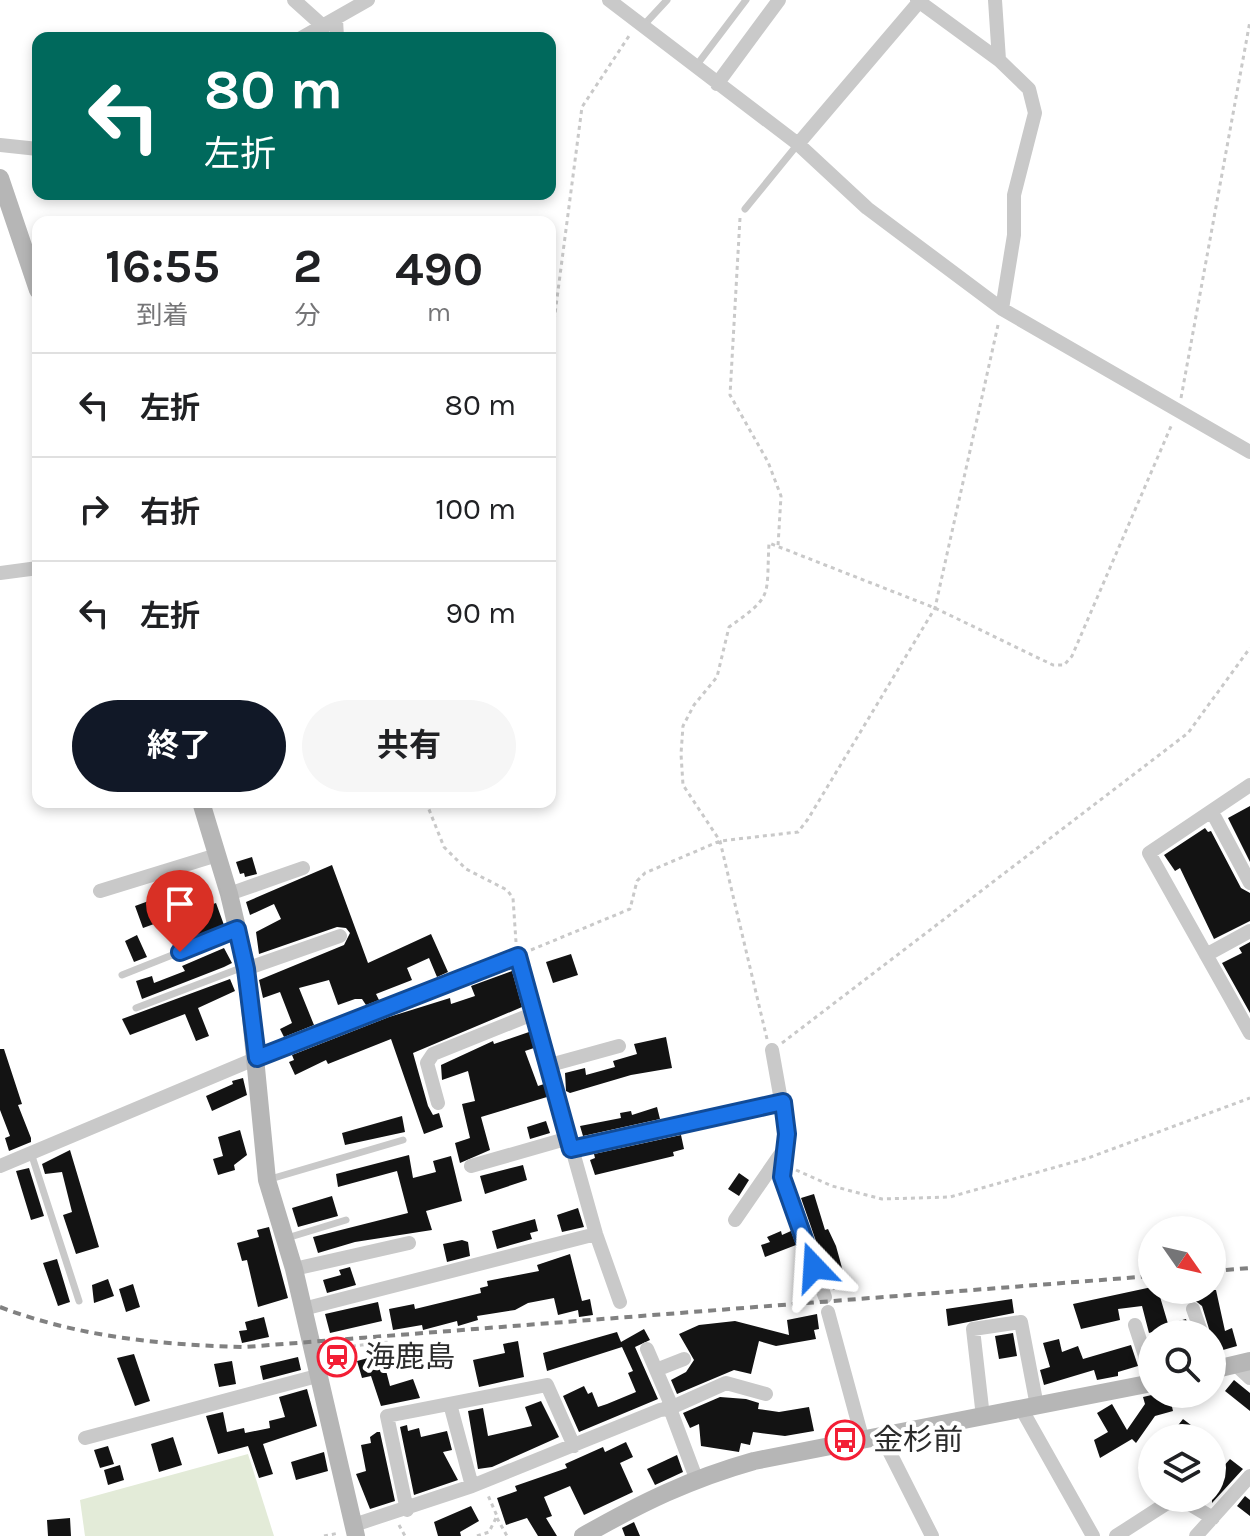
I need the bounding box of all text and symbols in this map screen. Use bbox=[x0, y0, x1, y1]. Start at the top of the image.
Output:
text: 80 m bbox=[204, 57, 343, 122]
icon: left bbox=[72, 64, 176, 168]
text: 左折 bbox=[204, 133, 276, 175]
text: 16:55 bbox=[105, 238, 220, 294]
text: 2 bbox=[293, 238, 322, 294]
text: 490 bbox=[395, 241, 483, 297]
text: m bbox=[427, 297, 451, 328]
text: 到着 bbox=[136, 300, 188, 331]
text: 分 bbox=[294, 300, 320, 331]
icon: left bbox=[72, 383, 116, 427]
text: 80 m bbox=[445, 387, 516, 423]
text: 左折 bbox=[140, 390, 200, 426]
icon: right bbox=[72, 487, 116, 531]
text: 100 m bbox=[435, 491, 516, 527]
text: 右折 bbox=[140, 494, 200, 530]
icon: left bbox=[72, 591, 116, 635]
text: 90 m bbox=[446, 595, 516, 631]
text: 左折 bbox=[140, 598, 200, 634]
button: 終了 bbox=[72, 700, 286, 792]
button: 共有 bbox=[302, 700, 516, 792]
pin bbox=[146, 870, 214, 952]
icon: arrive bbox=[158, 882, 202, 926]
north arrow bbox=[1138, 1216, 1226, 1304]
map controls bbox=[1138, 1216, 1226, 1512]
position arrow bbox=[772, 1225, 856, 1309]
button: search bbox=[1138, 1320, 1226, 1408]
station icon: 海鹿島 bbox=[316, 1336, 358, 1378]
place label: 海鹿島 bbox=[365, 1339, 455, 1375]
bus stop icon: 金杉前 bbox=[824, 1419, 866, 1461]
place label: 金杉前 bbox=[873, 1422, 963, 1458]
button: layers bbox=[1138, 1424, 1226, 1512]

